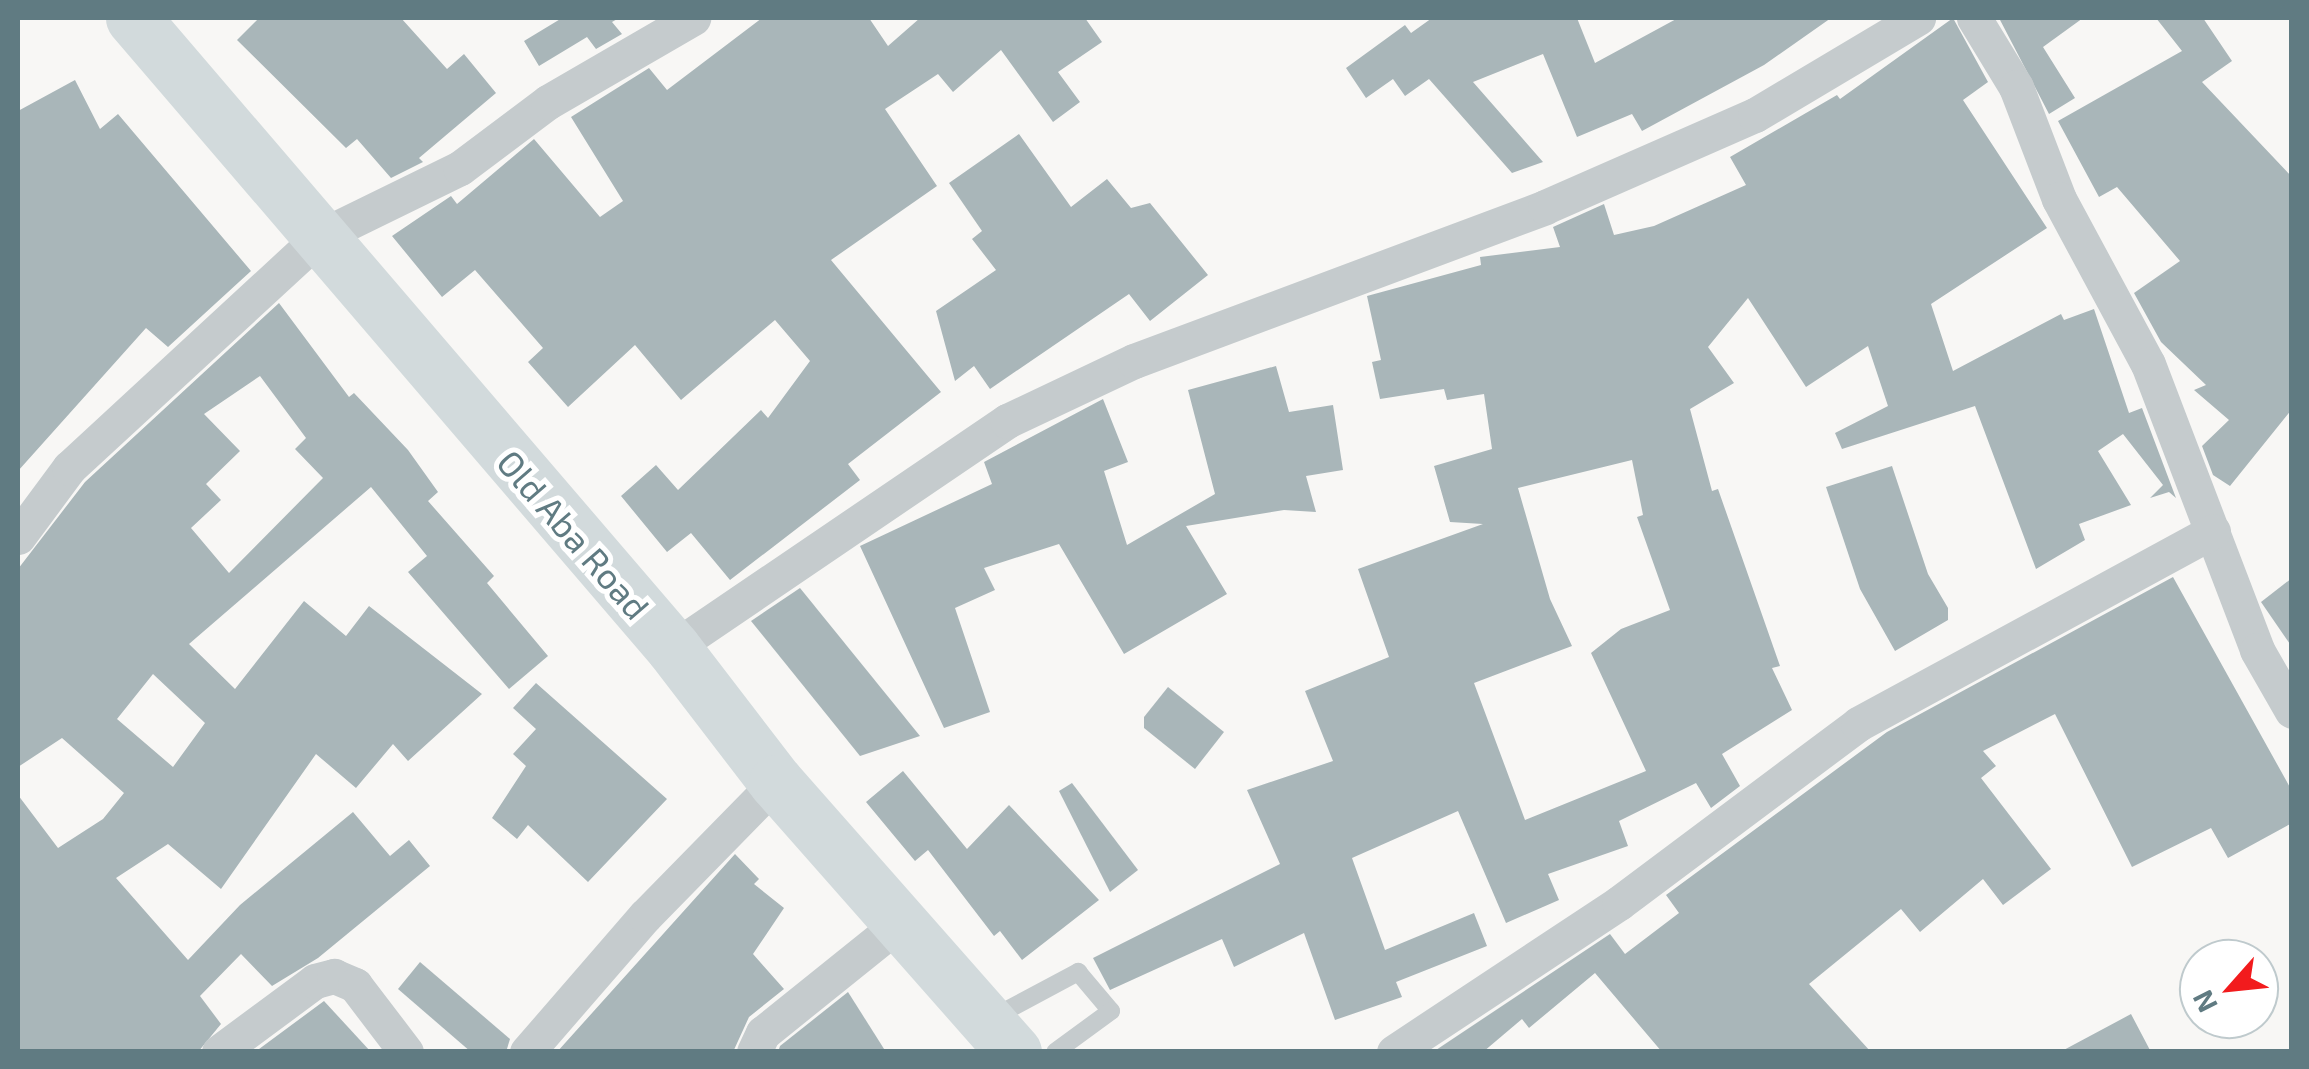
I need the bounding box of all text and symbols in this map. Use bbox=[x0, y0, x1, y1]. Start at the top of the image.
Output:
street label: Old Aba Road bbox=[489, 441, 659, 627]
north arrow bbox=[2179, 939, 2279, 1039]
text: N bbox=[2184, 985, 2224, 1018]

